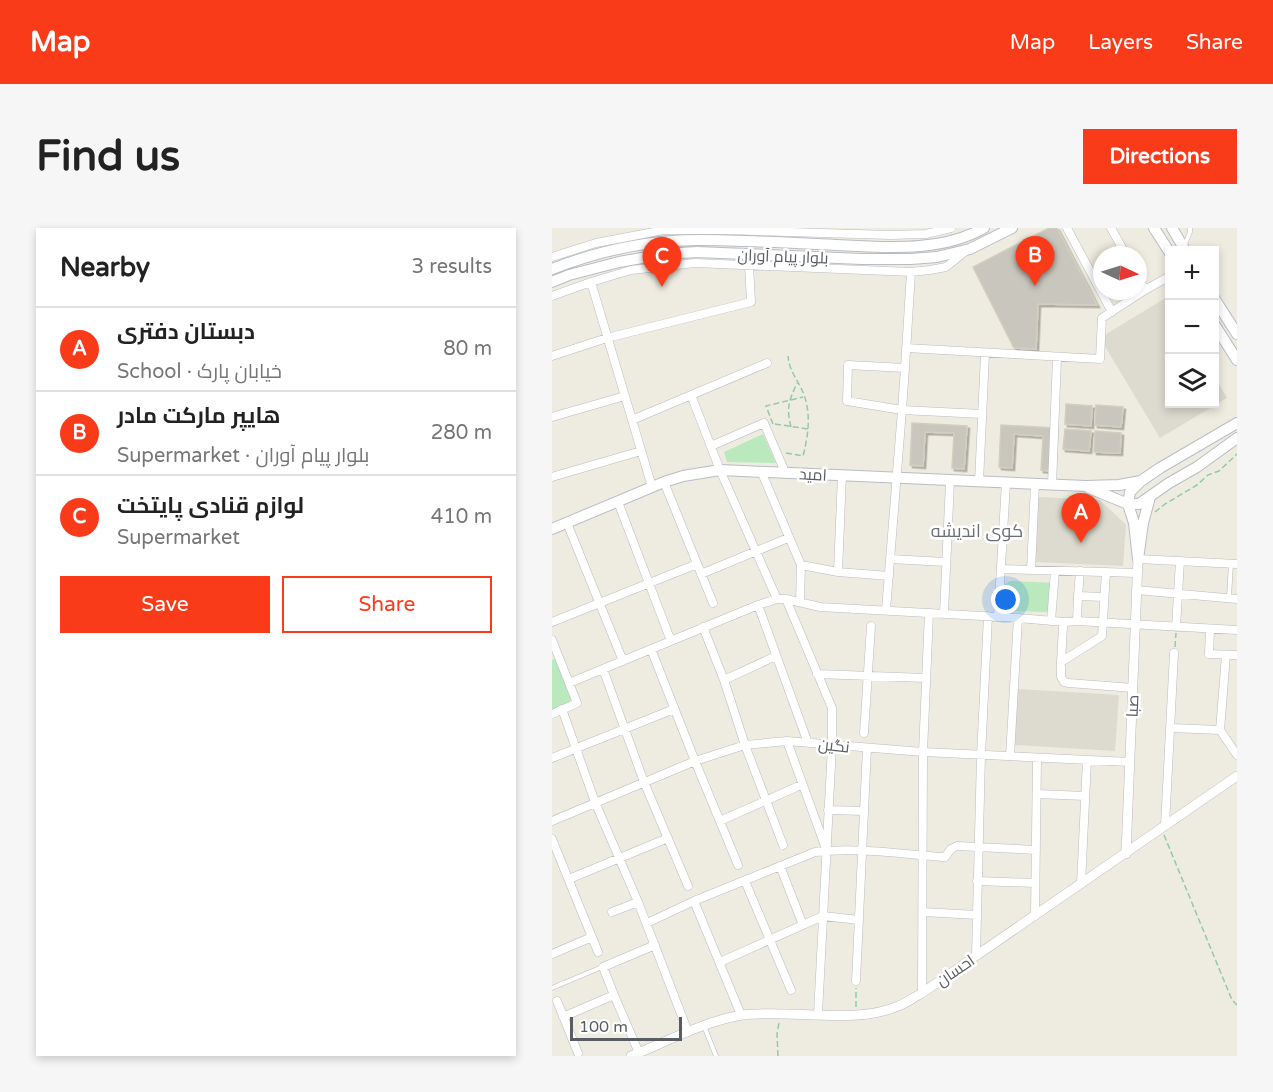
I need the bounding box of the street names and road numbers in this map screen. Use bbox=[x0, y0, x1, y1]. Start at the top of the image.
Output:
street label: بلوار پیام آوران bbox=[737, 245, 829, 270]
street label: امید bbox=[799, 464, 827, 486]
street label: صبا bbox=[1123, 694, 1143, 718]
street label: نگین bbox=[817, 734, 851, 758]
street label: احسان bbox=[932, 951, 979, 991]

